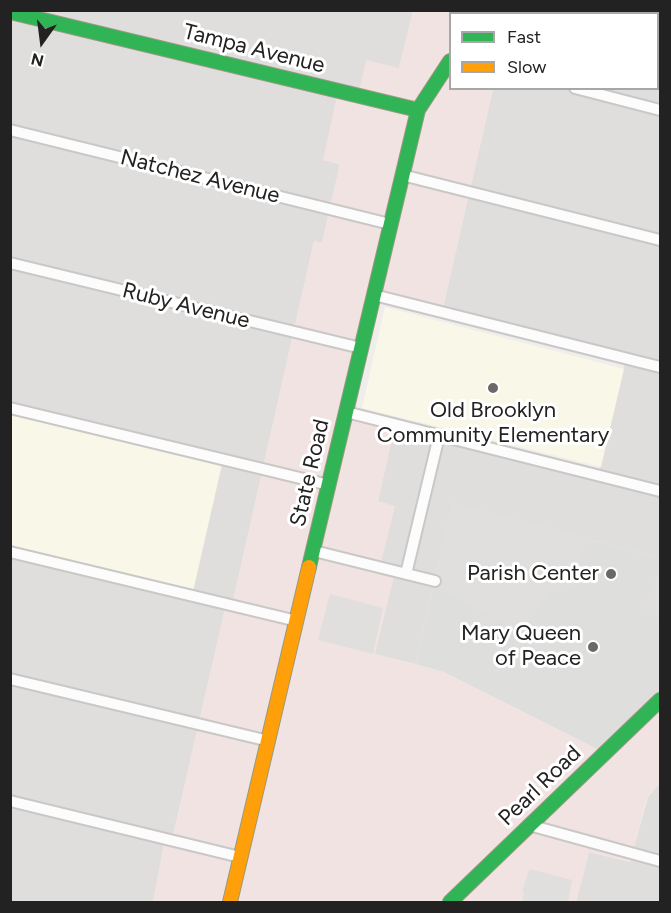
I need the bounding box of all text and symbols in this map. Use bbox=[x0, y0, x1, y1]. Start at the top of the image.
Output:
north arrow bbox=[12, 12, 72, 72]
legend bbox=[449, 12, 659, 90]
street label: Tampa Avenue bbox=[181, 19, 327, 79]
text: Fast bbox=[507, 26, 541, 48]
text: N bbox=[29, 49, 46, 71]
text: Slow bbox=[507, 56, 546, 78]
street label: Natchez Avenue bbox=[118, 144, 282, 210]
street label: Ruby Avenue bbox=[120, 277, 252, 335]
marker: Old Brooklyn Community Elementary bbox=[486, 381, 500, 395]
place label: Old Brooklyn Community Elementary bbox=[377, 398, 609, 450]
street label: State Road bbox=[285, 417, 335, 529]
place label: Parish Center bbox=[467, 561, 599, 587]
marker: Parish Center bbox=[604, 567, 618, 581]
place label: Mary Queen of Peace bbox=[461, 621, 581, 672]
marker: Mary Queen of Peace bbox=[586, 640, 600, 654]
street label: Pearl Road bbox=[493, 740, 587, 832]

